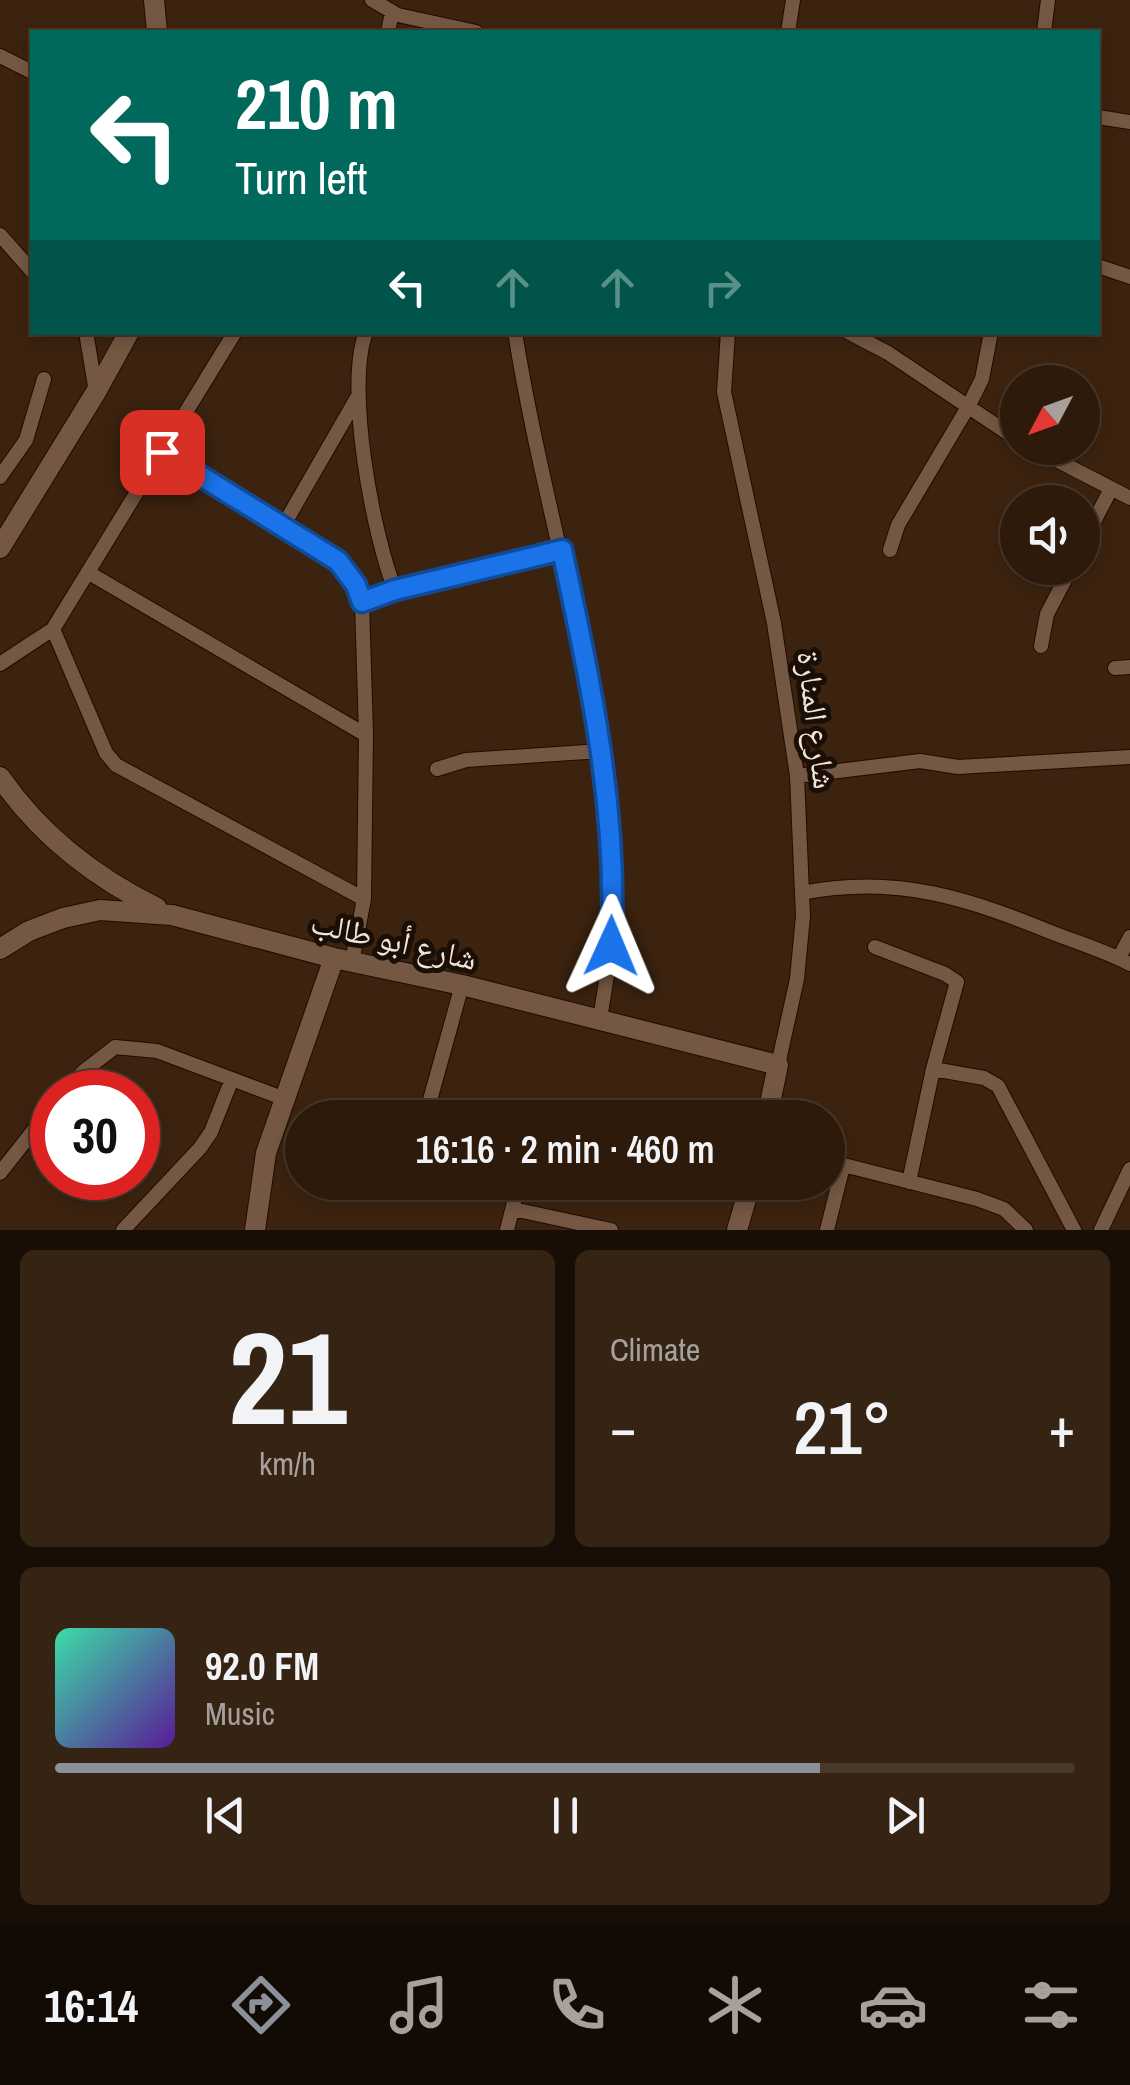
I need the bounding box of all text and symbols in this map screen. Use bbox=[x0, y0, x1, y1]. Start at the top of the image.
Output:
text: 210 m bbox=[235, 57, 398, 151]
icon: left bbox=[70, 70, 200, 200]
text: Turn left bbox=[235, 147, 367, 208]
icon: left bbox=[380, 260, 435, 315]
icon: ahead bbox=[485, 260, 540, 315]
icon: ahead bbox=[590, 260, 645, 315]
icon: right bbox=[695, 260, 750, 315]
north arrow bbox=[1000, 365, 1100, 465]
map controls bbox=[1000, 365, 1100, 585]
pin bbox=[120, 410, 205, 495]
icon: arrive bbox=[135, 425, 190, 480]
button: sound bbox=[1000, 485, 1100, 585]
street label: شارع المنارة bbox=[787, 649, 847, 791]
position arrow bbox=[559, 894, 663, 998]
street label: شارع أبو طالب bbox=[307, 900, 481, 980]
speed limit sign: 30 bbox=[30, 1070, 160, 1200]
text: 16:16 · 2 min · 460 m bbox=[415, 1124, 715, 1175]
text: 21 bbox=[228, 1289, 347, 1465]
text: Climate bbox=[610, 1328, 700, 1371]
text: 21° bbox=[793, 1376, 892, 1477]
text: − bbox=[610, 1390, 636, 1464]
text: + bbox=[1049, 1390, 1075, 1464]
text: km/h bbox=[259, 1442, 316, 1485]
text: 92.0 FM bbox=[205, 1641, 319, 1692]
text: Music bbox=[205, 1692, 275, 1735]
icon: previous bbox=[198, 1788, 253, 1843]
icon: pause bbox=[538, 1788, 593, 1843]
icon: next bbox=[878, 1788, 933, 1843]
icon: directions bbox=[226, 1970, 296, 2040]
icon: music bbox=[384, 1970, 454, 2040]
icon: phone bbox=[542, 1970, 612, 2040]
icon: climate bbox=[700, 1970, 770, 2040]
icon: car bbox=[858, 1970, 928, 2040]
icon: filters bbox=[1016, 1970, 1086, 2040]
text: 16:14 bbox=[44, 1975, 138, 2036]

